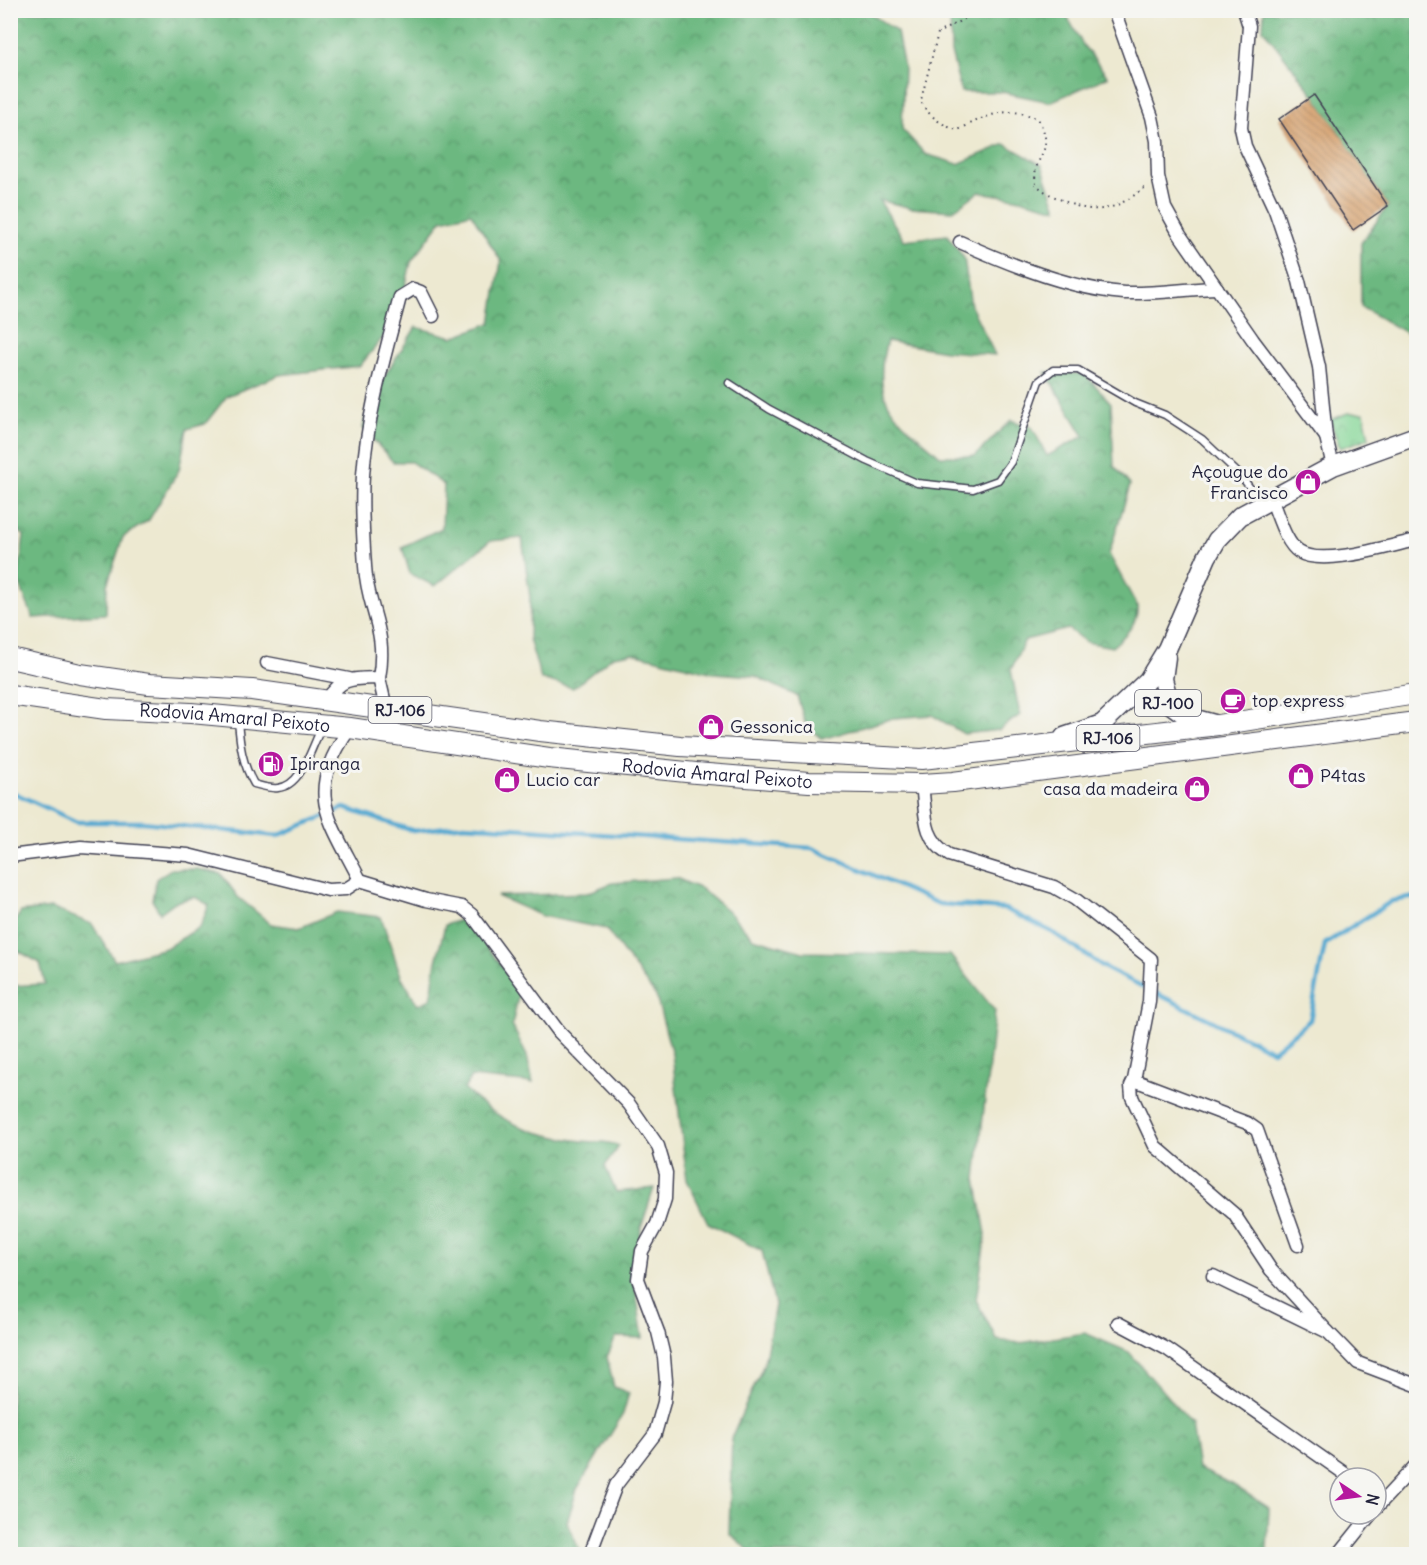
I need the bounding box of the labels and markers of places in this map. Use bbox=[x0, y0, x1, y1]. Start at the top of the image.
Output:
place label: Açougue do Francisco bbox=[1192, 460, 1288, 504]
shop icon: Açougue do Francisco bbox=[1293, 467, 1323, 497]
cafe icon: top express bbox=[1218, 686, 1248, 716]
place label: top express bbox=[1252, 689, 1344, 712]
shop icon: Gessonica bbox=[696, 712, 726, 742]
place label: Gessonica bbox=[730, 715, 813, 738]
fuel station icon: Ipiranga bbox=[256, 749, 286, 779]
place label: Ipiranga bbox=[290, 752, 360, 775]
shop icon: P4tas bbox=[1286, 761, 1316, 791]
place label: P4tas bbox=[1320, 764, 1366, 787]
shop icon: Lucio car bbox=[492, 765, 522, 795]
place label: Lucio car bbox=[526, 768, 601, 791]
shop icon: casa da madeira bbox=[1182, 774, 1212, 804]
place label: casa da madeira bbox=[1043, 777, 1178, 800]

